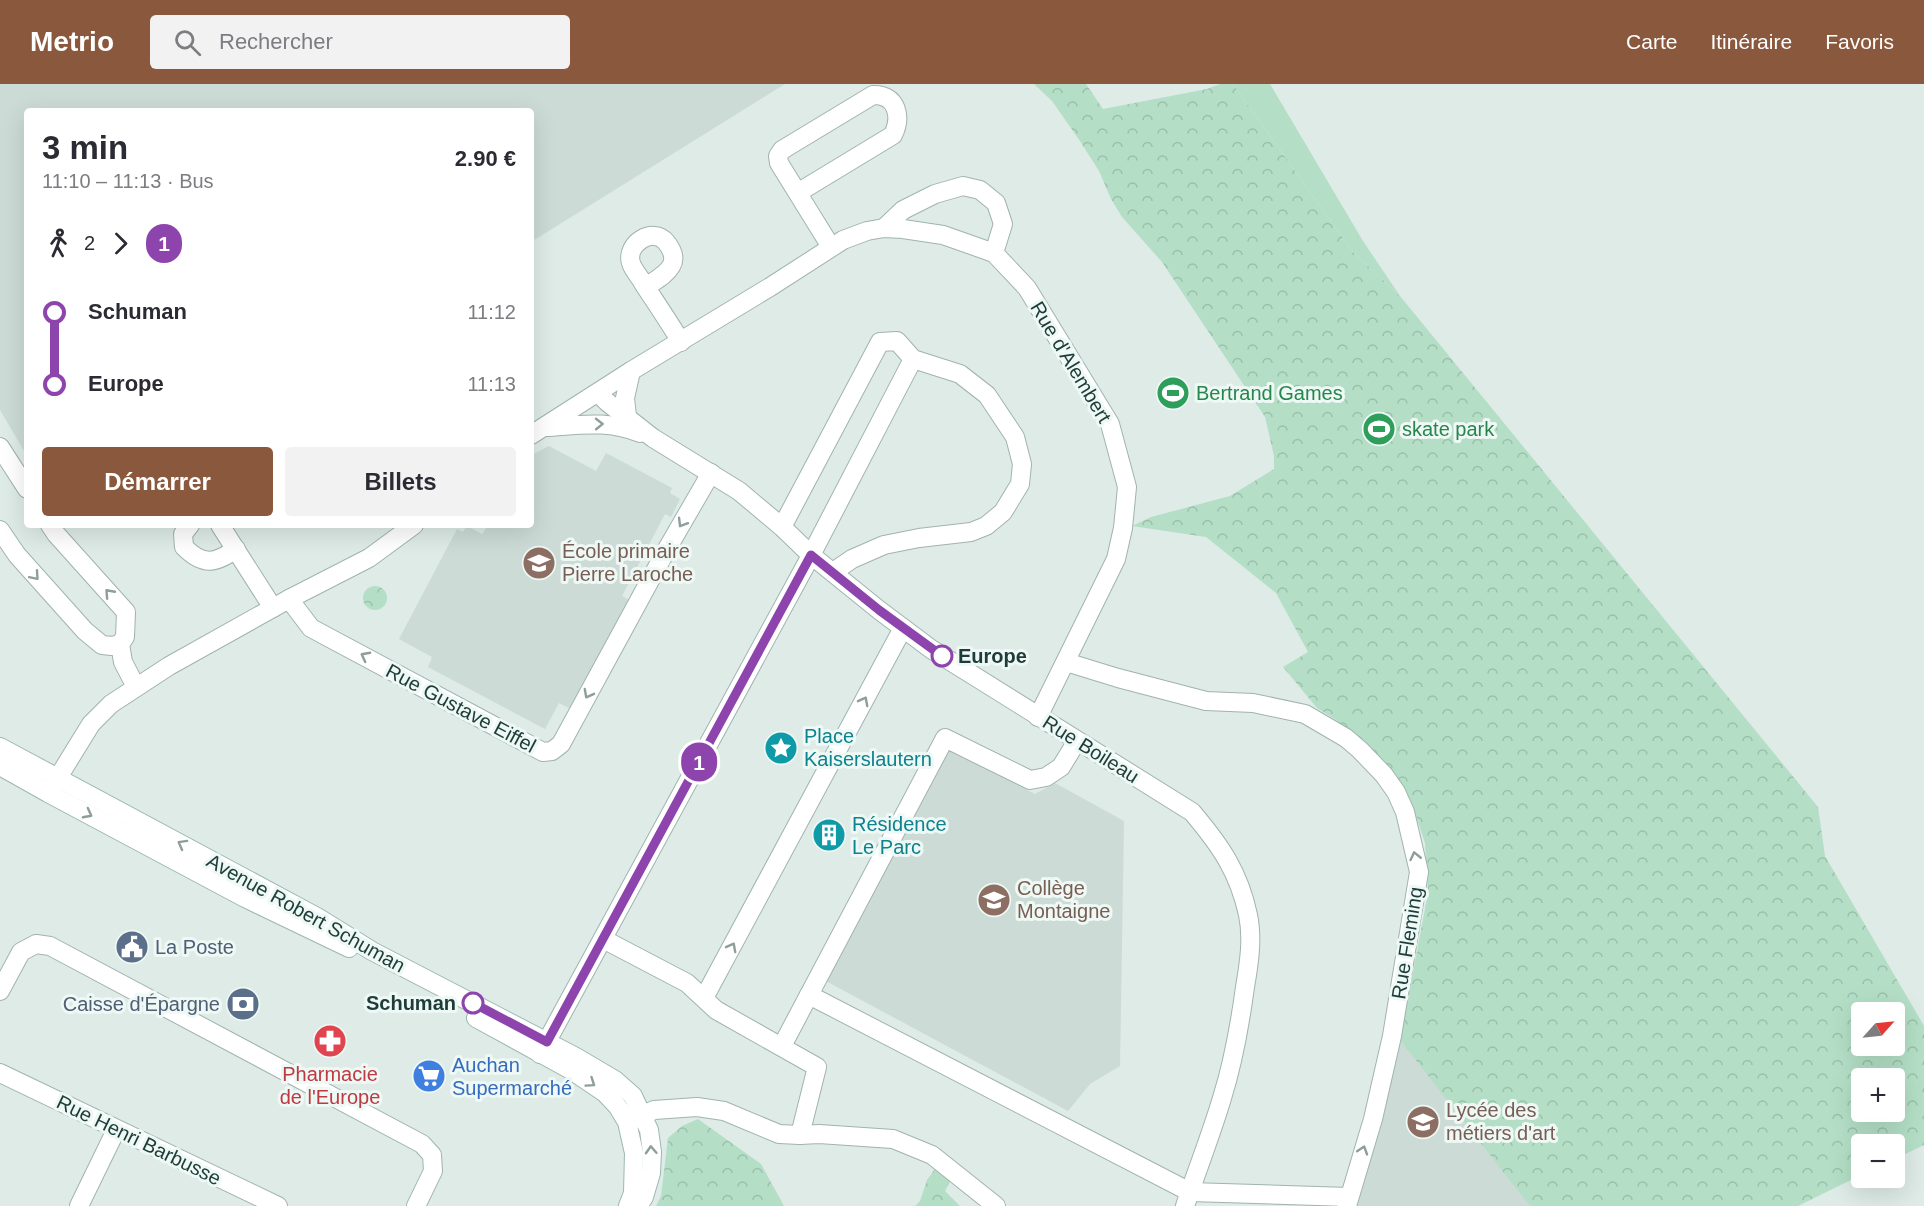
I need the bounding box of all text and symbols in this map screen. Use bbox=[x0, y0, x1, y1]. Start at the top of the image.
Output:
search box bbox=[150, 15, 570, 69]
text: Metrio bbox=[30, 26, 114, 57]
icon: search bbox=[171, 26, 204, 59]
text: Rechercher bbox=[219, 29, 333, 54]
text: Carte bbox=[1626, 30, 1677, 53]
text: Itinéraire bbox=[1710, 30, 1792, 53]
text: Favoris bbox=[1825, 30, 1894, 53]
text: 3 min bbox=[42, 129, 128, 166]
text: 2.90 € bbox=[455, 146, 516, 171]
text: 11:10 – 11:13 · Bus bbox=[42, 170, 214, 192]
icon: walk bbox=[42, 227, 75, 260]
icon: forward bbox=[104, 227, 137, 260]
text: 2 bbox=[84, 232, 95, 254]
text: 1 bbox=[158, 232, 170, 255]
street label: Rue d'Alembert bbox=[1026, 298, 1116, 427]
text: Schuman bbox=[88, 299, 187, 324]
text: 11:12 bbox=[467, 301, 516, 323]
text: Europe bbox=[88, 371, 164, 396]
text: 11:13 bbox=[467, 373, 516, 395]
sports icon: Bertrand Games bbox=[1155, 375, 1191, 411]
place label: Bertrand Games bbox=[1196, 382, 1343, 404]
sports icon: skate park bbox=[1361, 411, 1397, 447]
one-way arrow bbox=[594, 418, 603, 430]
place label: skate park bbox=[1402, 418, 1495, 440]
button: Démarrer bbox=[42, 447, 273, 516]
button: Billets bbox=[285, 447, 516, 516]
one-way arrow bbox=[677, 517, 689, 527]
place label: École primaire Pierre Laroche bbox=[562, 540, 693, 585]
school or university icon: École primaire Pierre Laroche bbox=[521, 545, 557, 581]
one-way arrow bbox=[28, 569, 39, 580]
one-way arrow bbox=[105, 590, 116, 600]
marker: Europe bbox=[931, 645, 953, 667]
place label: Europe bbox=[958, 645, 1027, 667]
one-way arrow bbox=[360, 652, 371, 663]
street label: Rue Gustave Eiffel bbox=[382, 659, 540, 757]
one-way arrow bbox=[584, 688, 595, 698]
one-way arrow bbox=[857, 697, 868, 708]
street label: Rue Boileau bbox=[1039, 711, 1143, 787]
place label: Place Kaiserslautern bbox=[804, 725, 932, 770]
place icon: Place Kaiserslautern bbox=[763, 730, 799, 766]
line badge: 1 bbox=[680, 742, 718, 782]
text: 1 bbox=[693, 751, 705, 774]
one-way arrow bbox=[82, 807, 93, 819]
place label: Résidence Le Parc bbox=[852, 813, 947, 858]
building icon: Résidence Le Parc bbox=[811, 817, 847, 853]
one-way arrow bbox=[178, 840, 188, 852]
street label: Avenue Robert Schuman bbox=[203, 849, 409, 977]
one-way arrow bbox=[1409, 851, 1422, 861]
place label: Collège Montaigne bbox=[1017, 877, 1110, 922]
school or university icon: Collège Montaigne bbox=[976, 882, 1012, 918]
street label: Rue Fleming bbox=[1387, 885, 1427, 1001]
public building icon: La Poste bbox=[114, 929, 150, 965]
place label: La Poste bbox=[155, 936, 234, 958]
one-way arrow bbox=[725, 943, 736, 953]
bank icon: Caisse d'Épargne bbox=[225, 986, 261, 1022]
place label: Schuman bbox=[366, 992, 456, 1014]
marker: Schuman bbox=[462, 992, 484, 1014]
place label: Caisse d'Épargne bbox=[63, 993, 220, 1015]
north arrow bbox=[1851, 1002, 1905, 1056]
map controls bbox=[1851, 1002, 1905, 1188]
pharmacy icon: Pharmacie de l'Europe bbox=[312, 1023, 348, 1059]
place label: Auchan Supermarché bbox=[452, 1054, 572, 1099]
supermarket icon: Auchan Supermarché bbox=[411, 1058, 447, 1094]
place label: Pharmacie de l'Europe bbox=[280, 1063, 380, 1108]
button: + bbox=[1851, 1068, 1905, 1122]
one-way arrow bbox=[584, 1076, 595, 1087]
street label: Rue Henri Barbusse bbox=[53, 1091, 225, 1189]
place label: Lycée des métiers d'art bbox=[1446, 1099, 1556, 1144]
school or university icon: Lycée des métiers d'art bbox=[1405, 1104, 1441, 1140]
button: − bbox=[1851, 1134, 1905, 1188]
one-way arrow bbox=[1356, 1145, 1369, 1156]
one-way arrow bbox=[645, 1146, 658, 1155]

